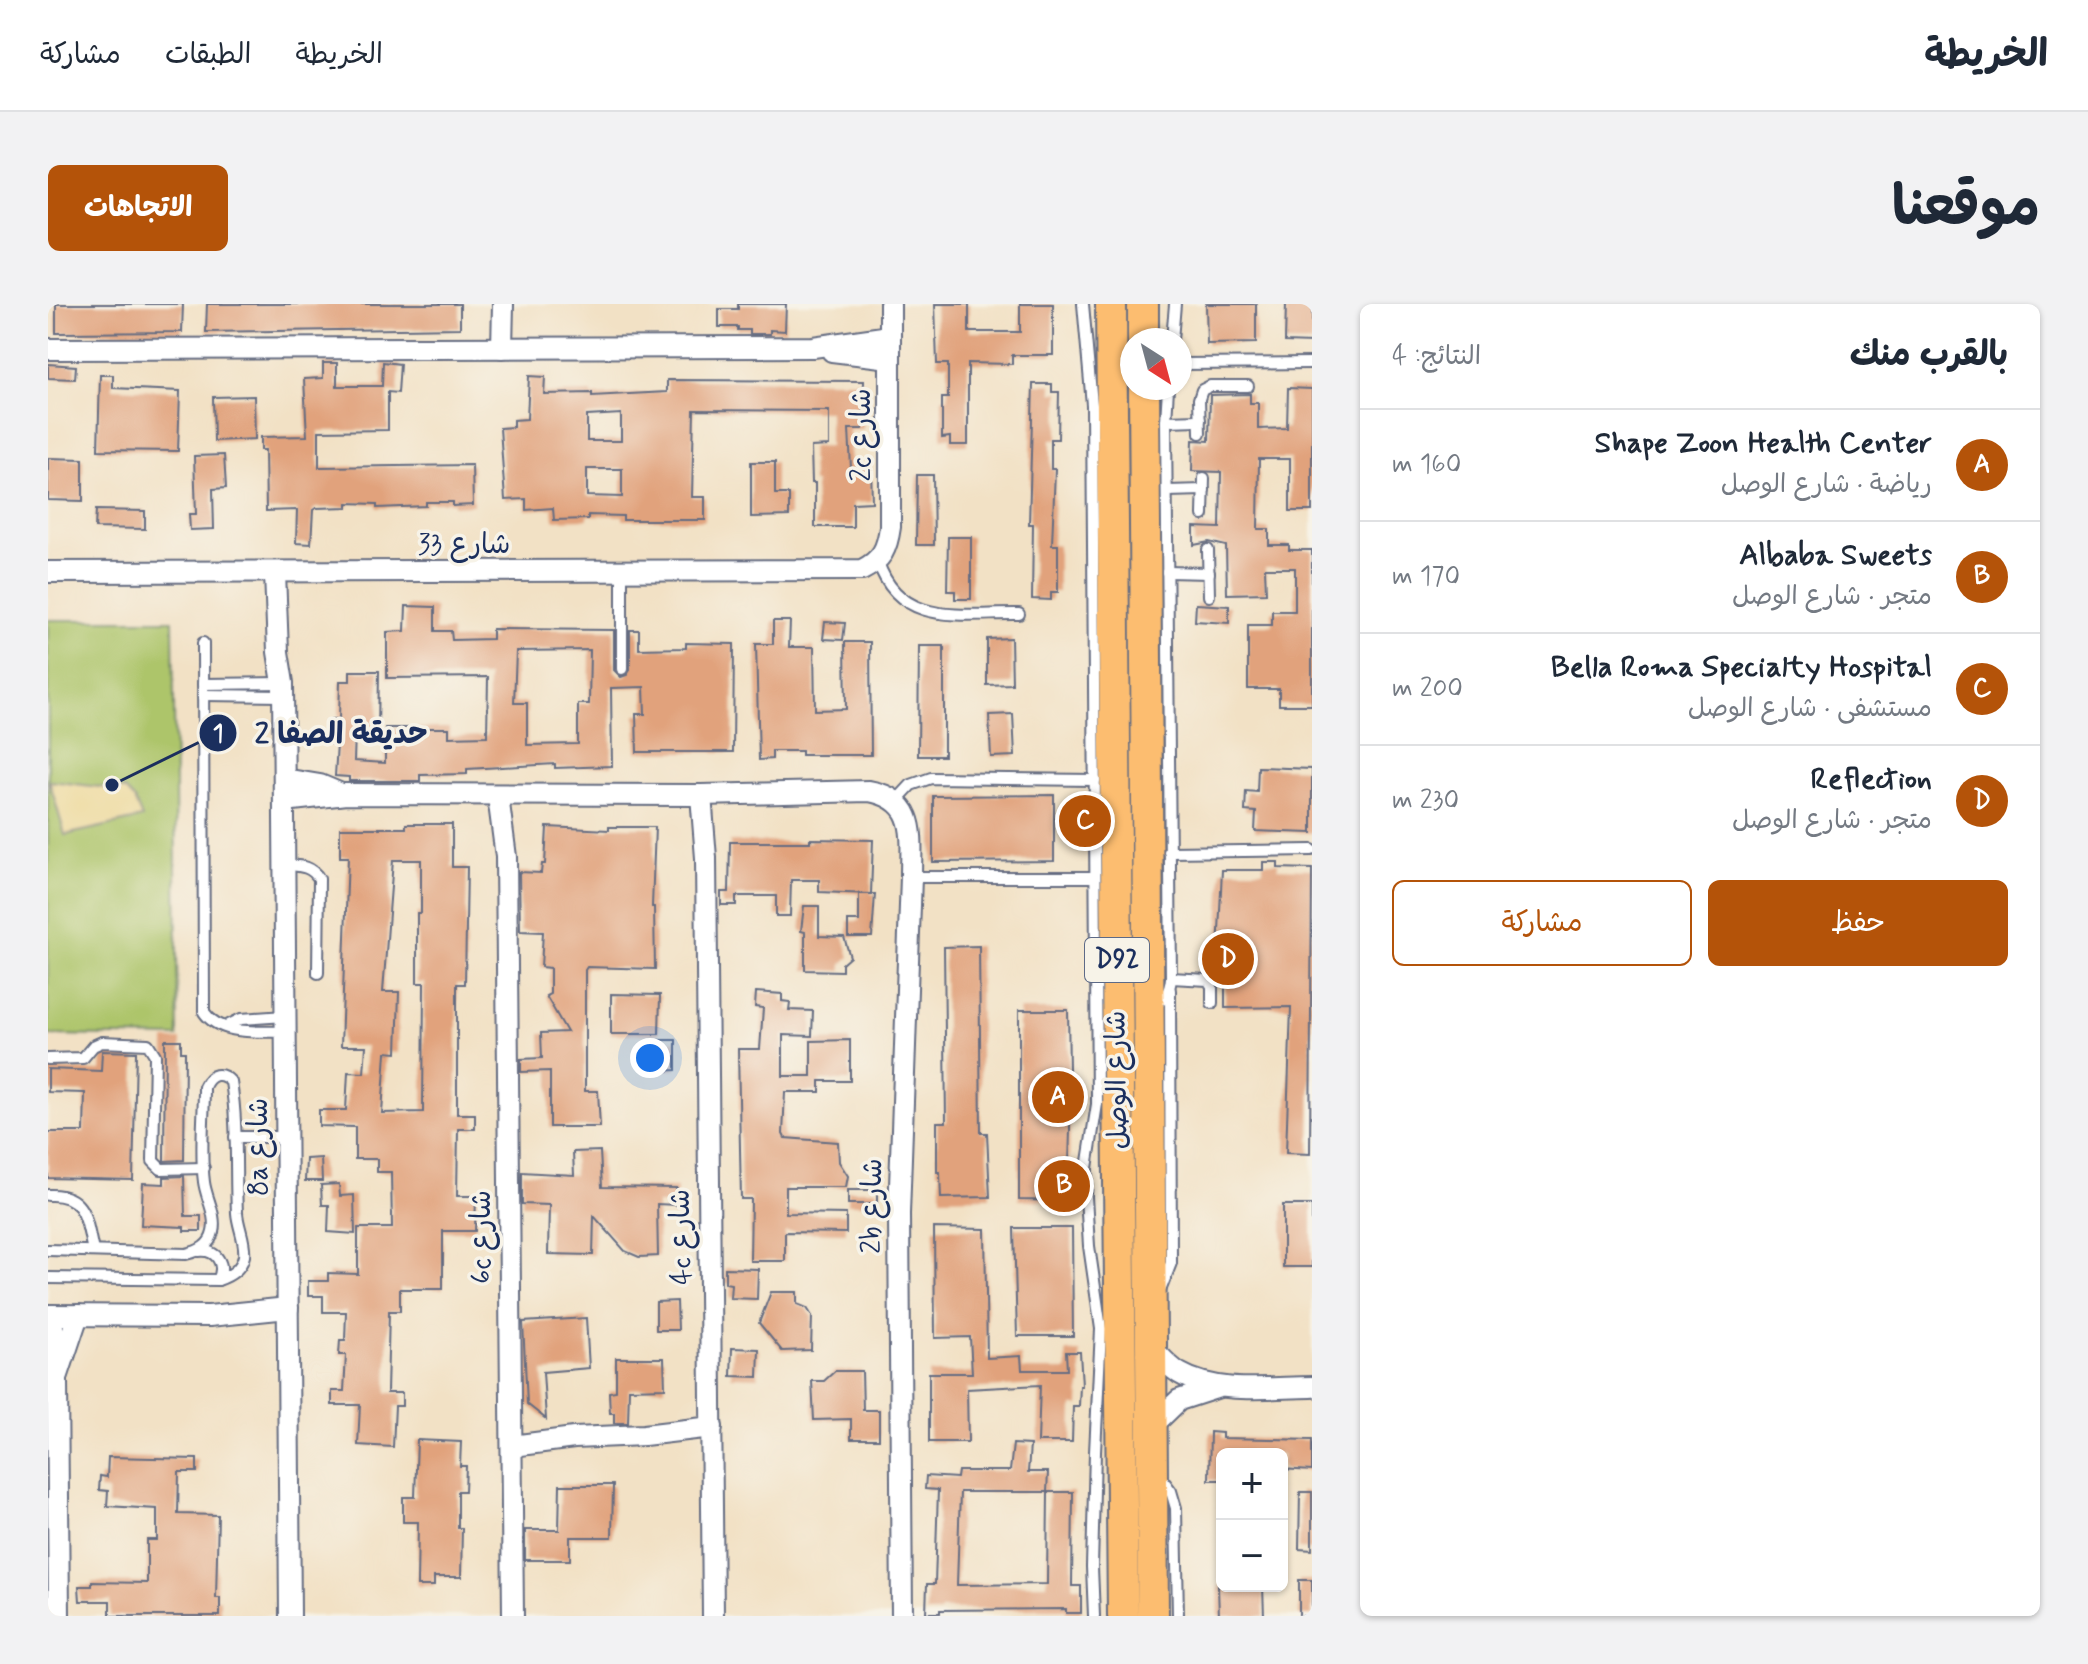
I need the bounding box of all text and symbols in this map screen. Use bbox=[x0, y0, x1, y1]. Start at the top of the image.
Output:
text: الخريطة bbox=[1924, 31, 2048, 80]
text: مشاركة bbox=[40, 37, 121, 74]
text: الطبقات bbox=[165, 37, 251, 74]
text: الخريطة bbox=[295, 37, 383, 74]
button: الاتجاهات bbox=[48, 165, 228, 251]
text: موقعنا bbox=[1892, 172, 2040, 245]
north arrow bbox=[1120, 328, 1192, 400]
text: بالقرب منك bbox=[1850, 333, 2008, 378]
text: النتائج: 4 bbox=[1392, 340, 1481, 374]
street label: 2c شارع bbox=[844, 388, 881, 482]
text: Shape Zoon Health Center bbox=[1595, 424, 1932, 463]
text: 160 m bbox=[1392, 448, 1461, 482]
text: A bbox=[1974, 448, 1991, 482]
text: رياضة · شارع الوصل bbox=[1721, 468, 1932, 502]
street label: شارع 33 bbox=[418, 527, 510, 564]
text: Albaba Sweets bbox=[1739, 536, 1932, 575]
text: 170 m bbox=[1392, 560, 1460, 594]
text: B bbox=[1974, 560, 1990, 594]
text: متجر · شارع الوصل bbox=[1732, 580, 1932, 614]
text: Bella Roma Specialty Hospital bbox=[1551, 648, 1932, 687]
text: 200 m bbox=[1392, 672, 1463, 706]
text: C bbox=[1973, 672, 1991, 706]
text: مستشفى · شارع الوصل bbox=[1688, 692, 1932, 726]
callout: حديقة الصفا 2 bbox=[198, 706, 444, 760]
text: حديقة الصفا 2 bbox=[254, 715, 428, 754]
text: 1 bbox=[213, 719, 223, 750]
text: Reflection bbox=[1811, 760, 1932, 799]
text: 230 m bbox=[1392, 784, 1459, 818]
text: D bbox=[1973, 784, 1991, 818]
pin: C bbox=[1059, 791, 1111, 851]
text: متجر · شارع الوصل bbox=[1732, 804, 1932, 838]
button: مشاركة bbox=[1392, 880, 1692, 966]
button: حفظ bbox=[1708, 880, 2008, 966]
pin: D bbox=[1202, 929, 1254, 989]
road number: D92 bbox=[1085, 938, 1149, 982]
street label: شارع الوصل bbox=[1098, 1010, 1138, 1150]
your location bbox=[630, 1038, 670, 1078]
pin: A bbox=[1032, 1067, 1084, 1127]
street label: 8a شارع bbox=[241, 1098, 278, 1196]
pin: B bbox=[1038, 1156, 1090, 1216]
street label: 2b شارع bbox=[854, 1158, 892, 1254]
street label: 4c شارع bbox=[663, 1189, 701, 1285]
street label: 6c شارع bbox=[464, 1190, 501, 1284]
map controls bbox=[1216, 1448, 1288, 1592]
button: + bbox=[1216, 1448, 1288, 1520]
button: − bbox=[1216, 1520, 1288, 1592]

